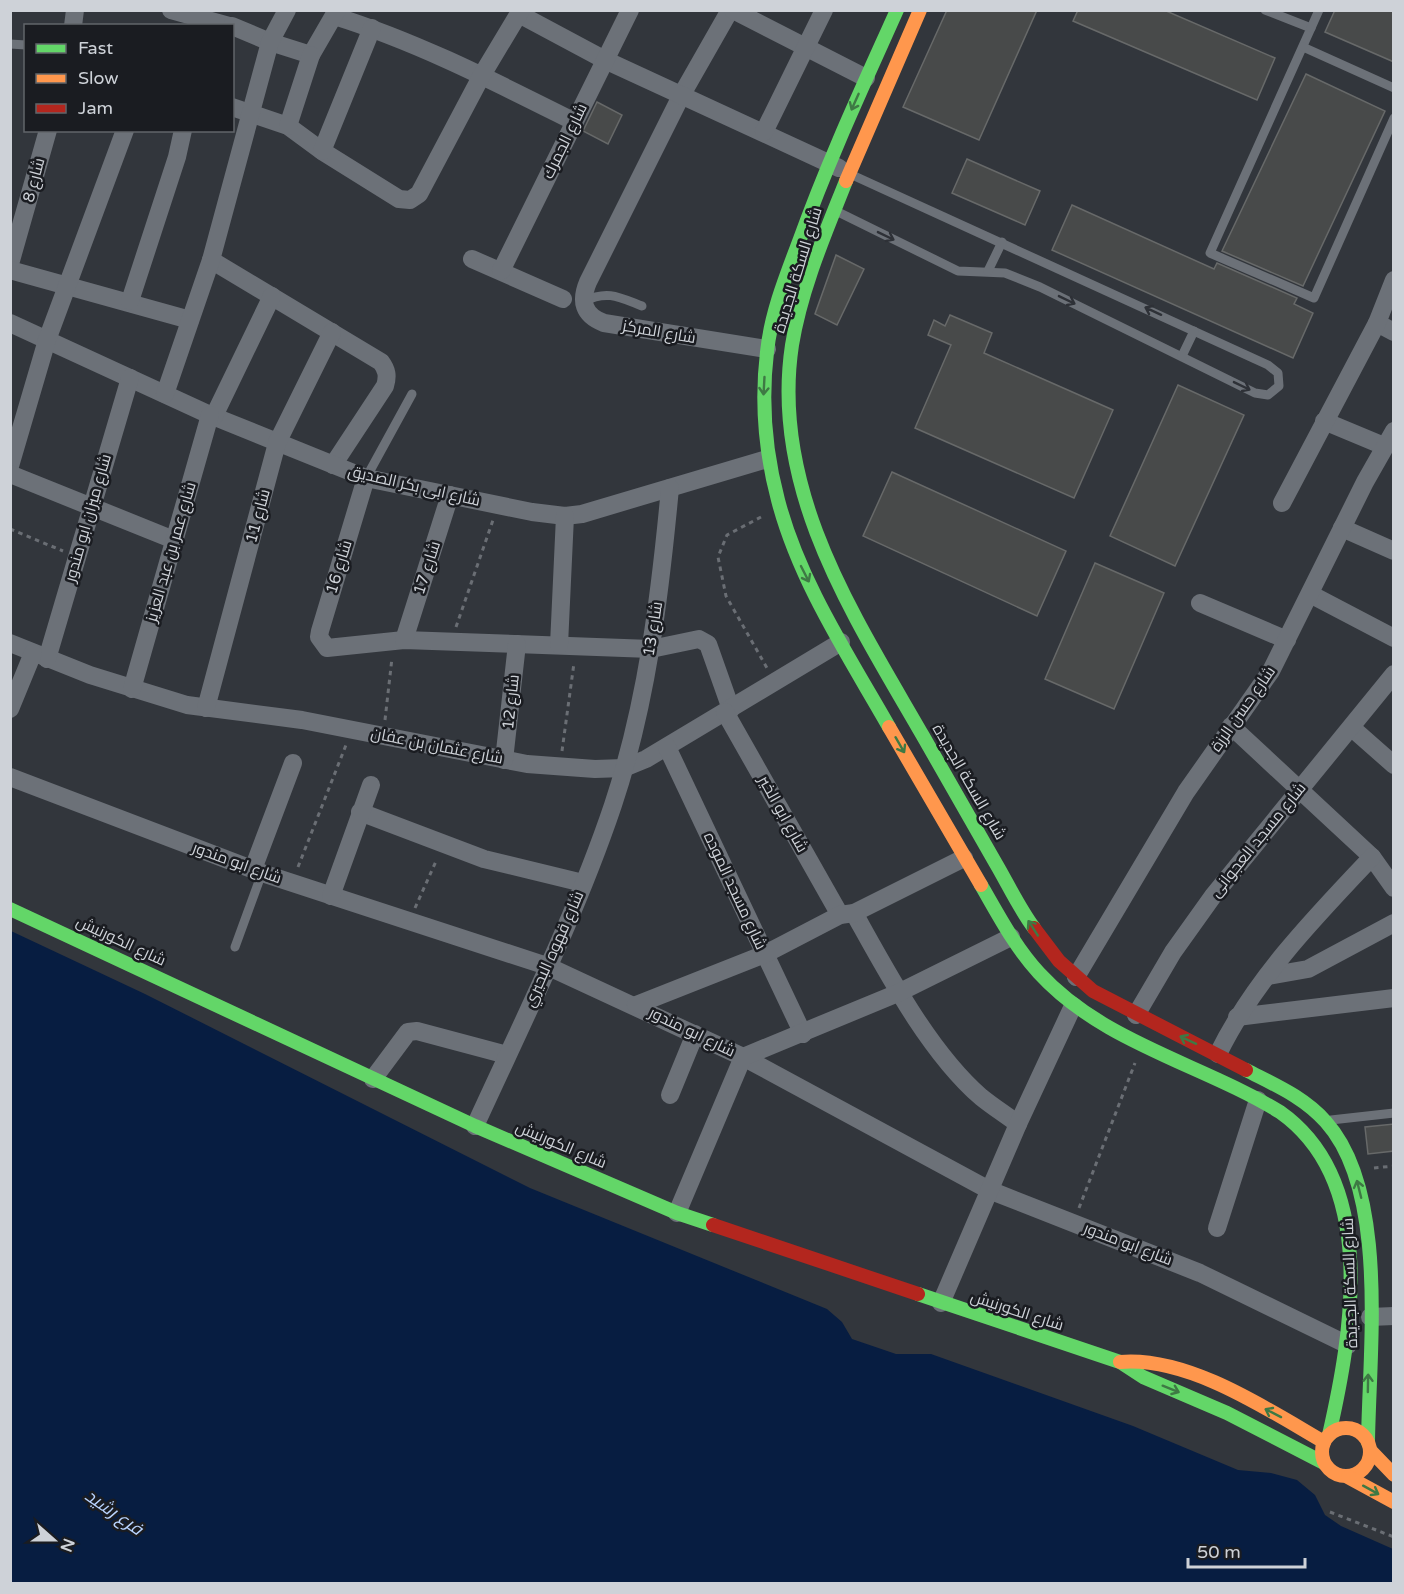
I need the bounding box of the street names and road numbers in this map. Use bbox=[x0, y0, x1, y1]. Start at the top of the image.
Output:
street label: شارع الجمرك bbox=[538, 100, 593, 183]
street label: شارع 8 bbox=[18, 156, 50, 205]
street label: شارع السكة الجديدة bbox=[769, 205, 828, 336]
street label: شارع المركز bbox=[620, 316, 697, 349]
street label: شارع ميزان ابو مندور bbox=[60, 452, 117, 586]
street label: شارع ابى بكر الصديق bbox=[346, 461, 482, 512]
street label: شارع عمر بن عبد العزيز bbox=[141, 480, 202, 626]
street label: شارع 11 bbox=[241, 487, 276, 546]
street label: شارع 16 bbox=[321, 538, 358, 597]
street label: شارع 17 bbox=[409, 539, 446, 598]
street label: شارع 13 bbox=[639, 600, 668, 658]
street label: شارع حسن الرزة bbox=[1206, 662, 1281, 756]
street label: شارع 12 bbox=[498, 673, 525, 731]
street label: شارع السكة الجديدة bbox=[927, 720, 1010, 844]
street label: شارع عثمان بن عفان bbox=[369, 723, 505, 770]
street label: شارع ابو الخير bbox=[752, 771, 812, 857]
street label: شارع مسجد العجوانى bbox=[1206, 779, 1311, 902]
street label: شارع مسجد الموده bbox=[698, 829, 771, 953]
street label: شارع ابو مندور bbox=[188, 837, 284, 889]
street label: شارع قهوه البحيري bbox=[519, 888, 591, 1011]
street label: شارع الكورنيش bbox=[72, 911, 169, 971]
street label: شارع ابو مندور bbox=[644, 1002, 738, 1062]
street label: شارع الكورنيش bbox=[512, 1117, 609, 1174]
street label: شارع السكة الجديدة bbox=[1338, 1217, 1363, 1349]
street label: شارع ابو مندور bbox=[1079, 1218, 1175, 1271]
street label: شارع الكورنيش bbox=[968, 1287, 1066, 1336]

